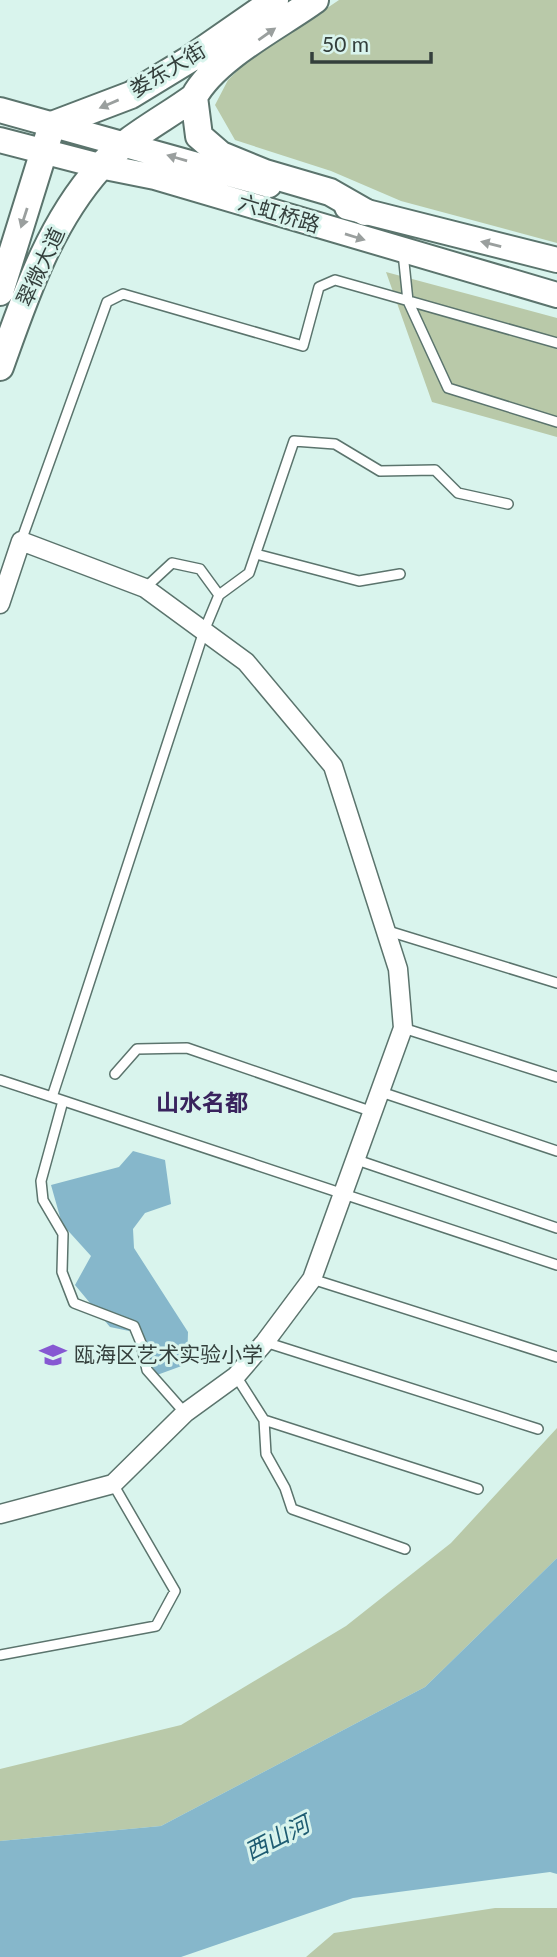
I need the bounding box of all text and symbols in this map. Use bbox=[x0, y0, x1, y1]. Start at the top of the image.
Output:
scale bar bbox=[312, 21, 431, 65]
one-way arrow bbox=[258, 27, 276, 41]
text: 50 m bbox=[322, 31, 369, 56]
street label: 娄东大街 bbox=[125, 36, 210, 101]
one-way arrow bbox=[98, 99, 119, 110]
one-way arrow bbox=[166, 153, 187, 163]
street label: 六虹桥路 bbox=[236, 188, 323, 237]
one-way arrow bbox=[18, 207, 28, 228]
street label: 翠微大道 bbox=[11, 223, 69, 310]
one-way arrow bbox=[344, 232, 365, 242]
one-way arrow bbox=[480, 238, 502, 249]
district label: 山水名都 bbox=[156, 1088, 248, 1116]
school or university icon: 瓯海区艺术实验小学 bbox=[38, 1340, 68, 1370]
place label: 瓯海区艺术实验小学 bbox=[74, 1341, 263, 1366]
water label: 西山河 bbox=[239, 1807, 317, 1865]

